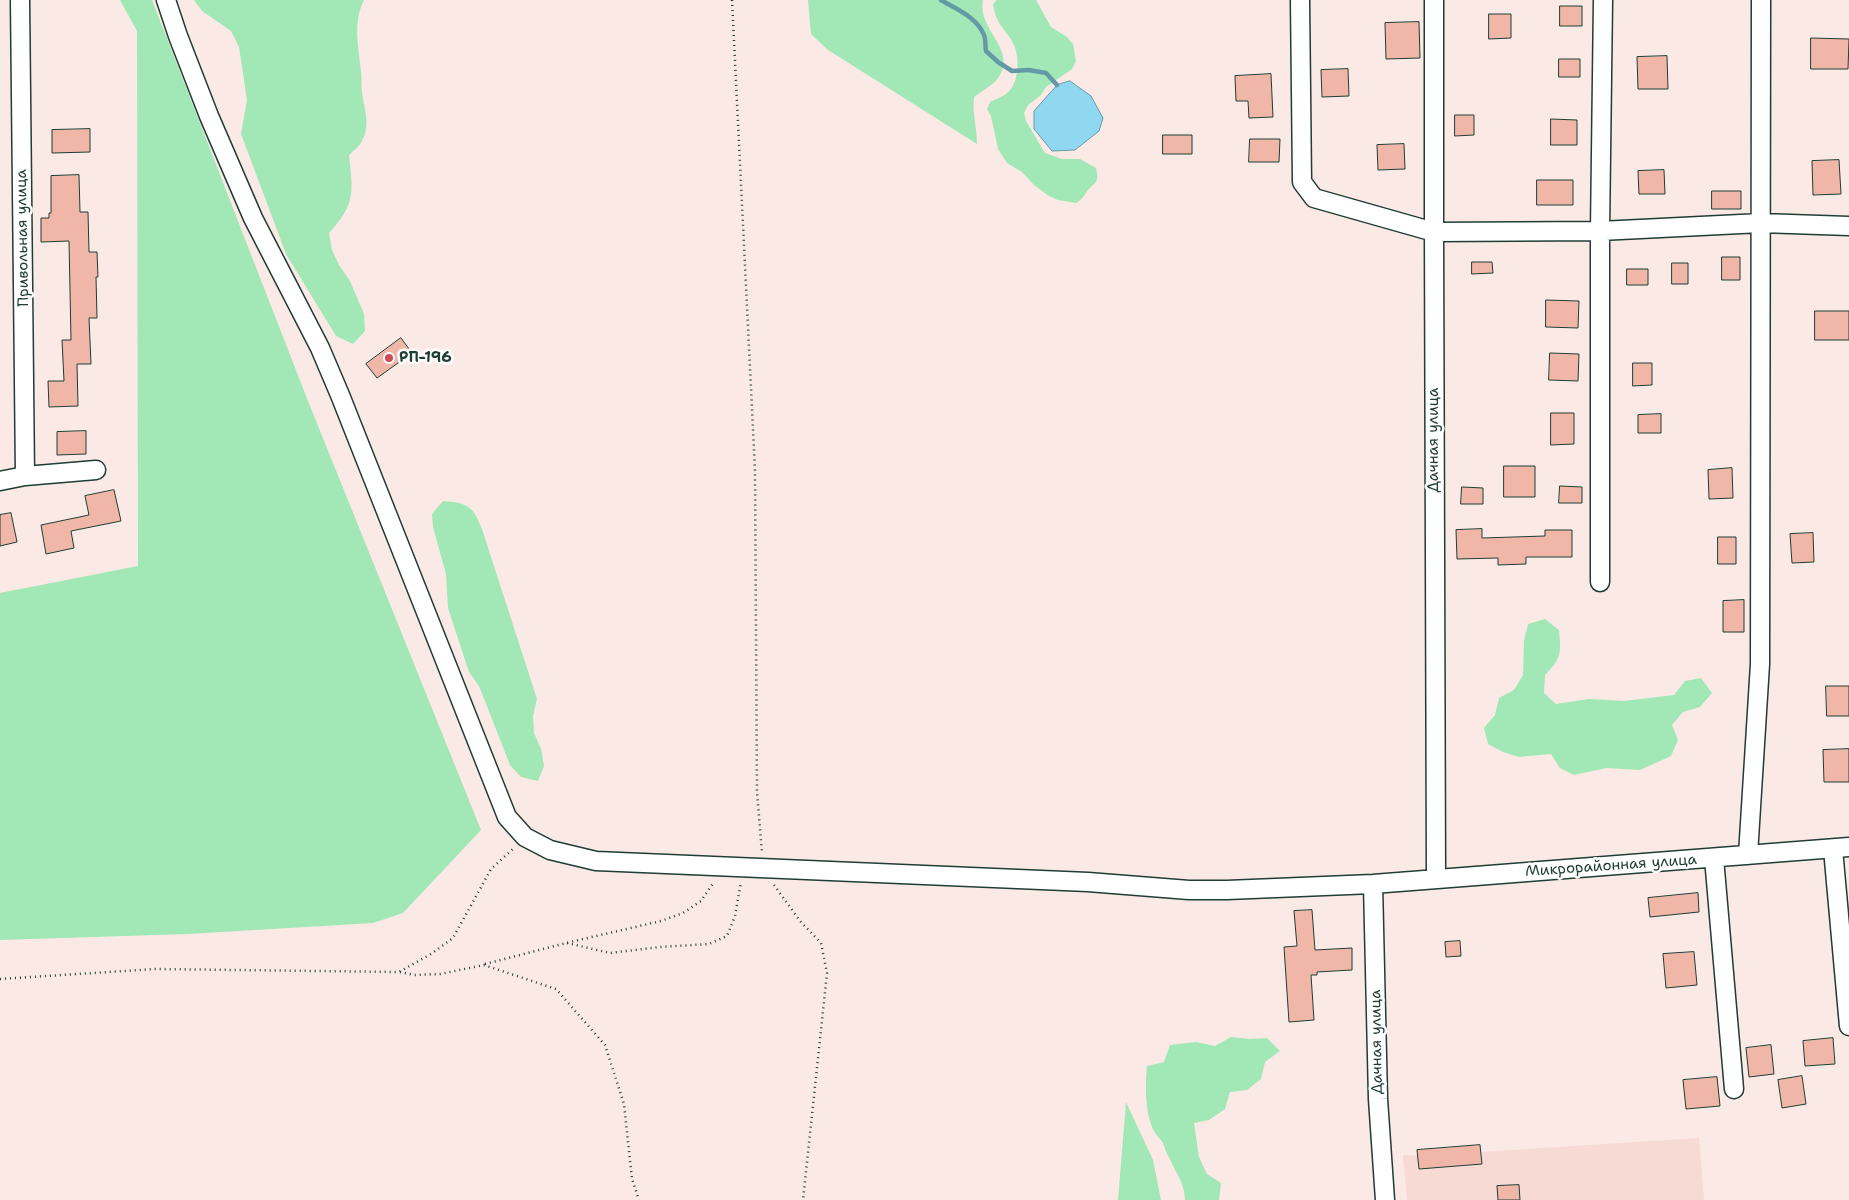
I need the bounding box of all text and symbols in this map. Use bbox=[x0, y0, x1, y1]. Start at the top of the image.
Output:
street label: Привольная улица bbox=[13, 169, 33, 307]
place label: РП-196 bbox=[399, 349, 452, 367]
marker: РП-196 bbox=[383, 352, 395, 364]
street label: Дачная улица bbox=[1425, 388, 1443, 492]
street label: Микрорайонная улица bbox=[1525, 851, 1697, 881]
street label: Дачная улица bbox=[1367, 989, 1387, 1095]

